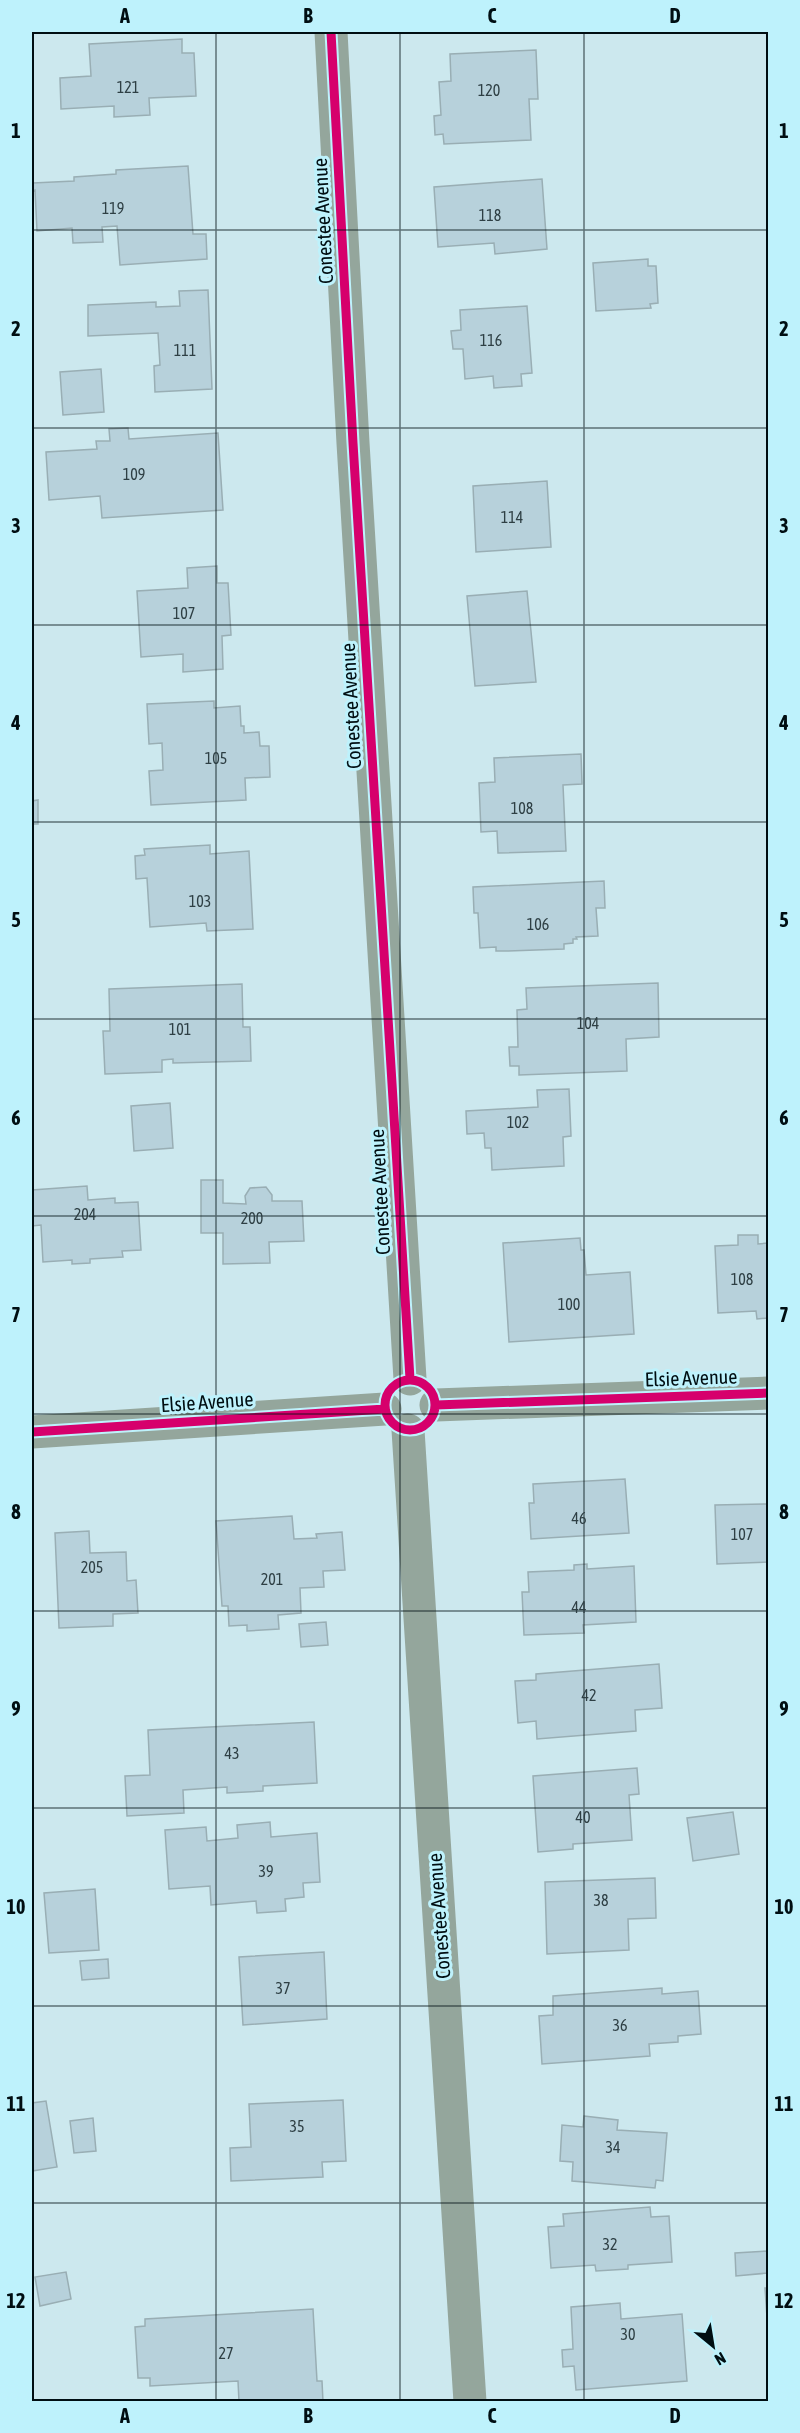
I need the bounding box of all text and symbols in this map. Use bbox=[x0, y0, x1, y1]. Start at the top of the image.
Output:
text: A bbox=[119, 4, 130, 27]
text: B bbox=[303, 4, 313, 27]
text: C bbox=[488, 4, 497, 27]
text: D bbox=[669, 4, 681, 27]
house number: 121 bbox=[117, 78, 139, 96]
house number: 120 bbox=[478, 81, 500, 99]
text: 1 bbox=[11, 119, 21, 142]
text: 1 bbox=[779, 119, 789, 142]
street label: Conestee Avenue bbox=[308, 158, 337, 285]
house number: 119 bbox=[102, 199, 124, 217]
house number: 118 bbox=[479, 206, 501, 224]
text: 2 bbox=[11, 317, 21, 340]
text: 2 bbox=[779, 317, 789, 340]
house number: 116 bbox=[480, 331, 502, 349]
house number: 111 bbox=[174, 341, 196, 359]
house number: 109 bbox=[123, 465, 145, 483]
house number: 114 bbox=[501, 508, 523, 526]
text: 3 bbox=[11, 514, 21, 537]
text: 3 bbox=[779, 514, 789, 537]
house number: 107 bbox=[173, 604, 195, 622]
street label: Conestee Avenue bbox=[336, 643, 365, 770]
text: 4 bbox=[10, 711, 21, 734]
text: 4 bbox=[778, 711, 789, 734]
house number: 105 bbox=[205, 749, 227, 767]
house number: 108 bbox=[511, 799, 533, 817]
house number: 103 bbox=[189, 892, 211, 910]
text: 5 bbox=[11, 908, 21, 931]
text: 5 bbox=[779, 908, 789, 931]
house number: 106 bbox=[527, 915, 549, 933]
house number: 104 bbox=[577, 1014, 599, 1032]
house number: 101 bbox=[169, 1020, 191, 1038]
text: 6 bbox=[11, 1106, 21, 1129]
text: 6 bbox=[779, 1106, 789, 1129]
house number: 102 bbox=[507, 1113, 529, 1131]
street label: Conestee Avenue bbox=[365, 1129, 394, 1256]
house number: 204 bbox=[74, 1205, 96, 1223]
house number: 200 bbox=[241, 1209, 263, 1227]
house number: 108 bbox=[731, 1270, 753, 1288]
house number: 100 bbox=[558, 1295, 580, 1313]
text: 7 bbox=[11, 1303, 21, 1326]
text: 7 bbox=[779, 1303, 789, 1326]
street label: Elsie Avenue bbox=[644, 1364, 738, 1391]
street label: Elsie Avenue bbox=[160, 1387, 254, 1416]
text: 8 bbox=[11, 1500, 21, 1523]
text: 8 bbox=[779, 1500, 789, 1523]
house number: 46 bbox=[571, 1509, 587, 1527]
house number: 107 bbox=[731, 1525, 753, 1543]
house number: 205 bbox=[81, 1558, 103, 1576]
house number: 201 bbox=[261, 1570, 283, 1588]
house number: 44 bbox=[571, 1598, 587, 1616]
house number: 42 bbox=[581, 1686, 597, 1704]
text: 9 bbox=[11, 1697, 21, 1720]
text: 9 bbox=[779, 1697, 789, 1720]
house number: 43 bbox=[224, 1744, 240, 1762]
house number: 40 bbox=[575, 1808, 591, 1826]
street label: Conestee Avenue bbox=[423, 1852, 454, 1980]
house number: 39 bbox=[258, 1862, 274, 1880]
house number: 38 bbox=[593, 1891, 609, 1909]
text: 10 bbox=[7, 1895, 25, 1918]
text: 10 bbox=[775, 1895, 793, 1918]
house number: 37 bbox=[275, 1979, 291, 1997]
house number: 36 bbox=[612, 2016, 628, 2034]
text: 11 bbox=[7, 2092, 25, 2115]
text: 11 bbox=[775, 2092, 793, 2115]
house number: 35 bbox=[289, 2117, 305, 2135]
house number: 34 bbox=[605, 2138, 621, 2156]
house number: 32 bbox=[602, 2235, 618, 2253]
text: 12 bbox=[7, 2289, 25, 2312]
text: 12 bbox=[775, 2289, 793, 2312]
north arrow bbox=[683, 2316, 743, 2376]
house number: 30 bbox=[620, 2325, 636, 2343]
house number: 27 bbox=[218, 2344, 234, 2362]
text: N bbox=[712, 2349, 729, 2369]
text: A bbox=[119, 2404, 130, 2427]
text: B bbox=[303, 2404, 313, 2427]
text: C bbox=[488, 2404, 497, 2427]
text: D bbox=[669, 2404, 681, 2427]

